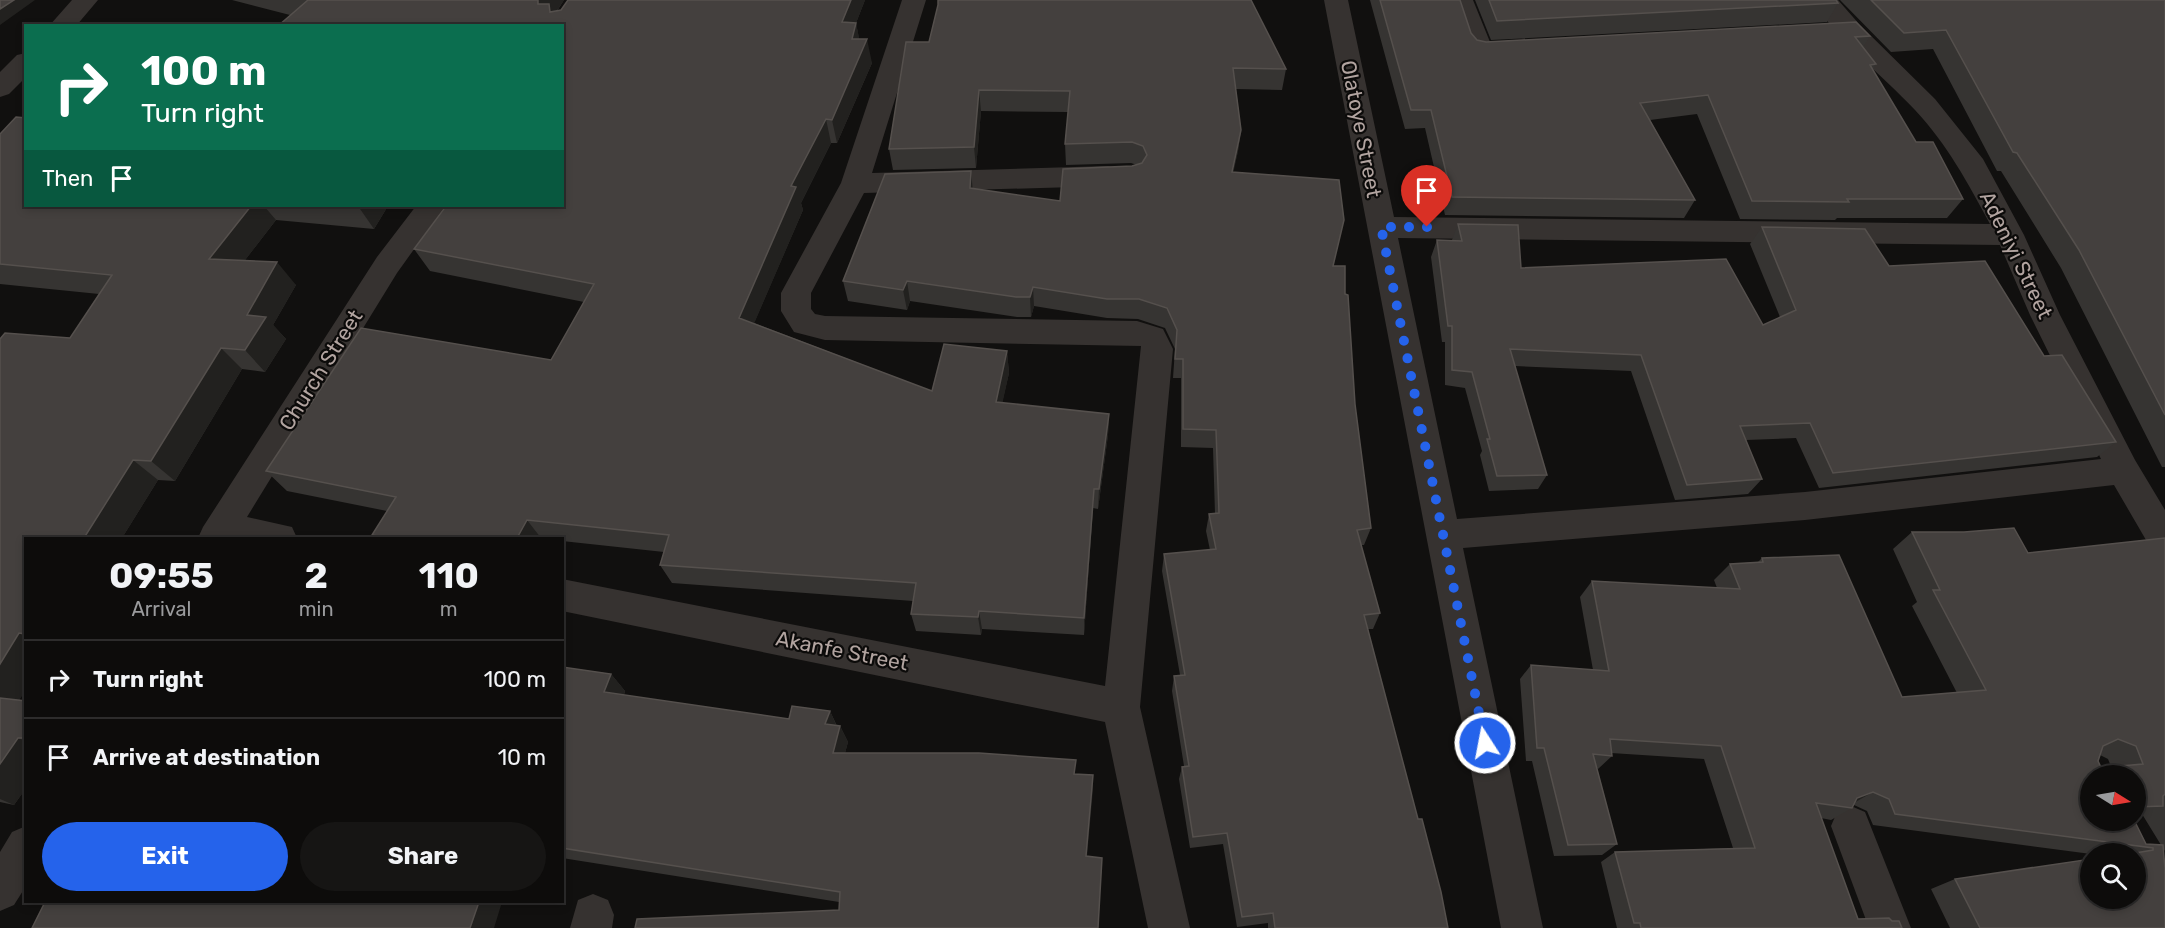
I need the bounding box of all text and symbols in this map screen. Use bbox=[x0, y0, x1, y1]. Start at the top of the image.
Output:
text: 100 m bbox=[141, 46, 266, 96]
icon: right bbox=[42, 48, 120, 126]
street label: Olatoye Street bbox=[1336, 58, 1387, 200]
text: Turn right bbox=[141, 97, 264, 129]
icon: arrive bbox=[105, 162, 138, 195]
text: Then bbox=[42, 165, 93, 192]
pin bbox=[1401, 165, 1452, 227]
icon: arrive bbox=[1410, 174, 1443, 207]
street label: Adeniyi Street bbox=[1975, 187, 2058, 323]
street label: Church Street bbox=[274, 305, 368, 435]
text: 09:55 bbox=[109, 554, 214, 597]
text: 2 bbox=[304, 554, 328, 597]
text: 110 bbox=[419, 554, 479, 597]
text: Arrival bbox=[131, 597, 191, 621]
text: min bbox=[299, 597, 334, 621]
text: m bbox=[440, 597, 458, 621]
street label: Akanfe Street bbox=[774, 625, 910, 676]
icon: right bbox=[42, 663, 75, 696]
text: Turn right bbox=[93, 666, 203, 693]
text: 100 m bbox=[484, 666, 546, 693]
position arrow bbox=[1453, 711, 1517, 775]
icon: arrive bbox=[42, 741, 75, 774]
text: Arrive at destination bbox=[93, 744, 320, 771]
text: 10 m bbox=[498, 744, 546, 771]
north arrow bbox=[2080, 765, 2146, 831]
map controls bbox=[2080, 765, 2146, 909]
button: Exit bbox=[42, 822, 288, 891]
button: Share bbox=[300, 822, 546, 891]
button: search bbox=[2080, 843, 2146, 909]

